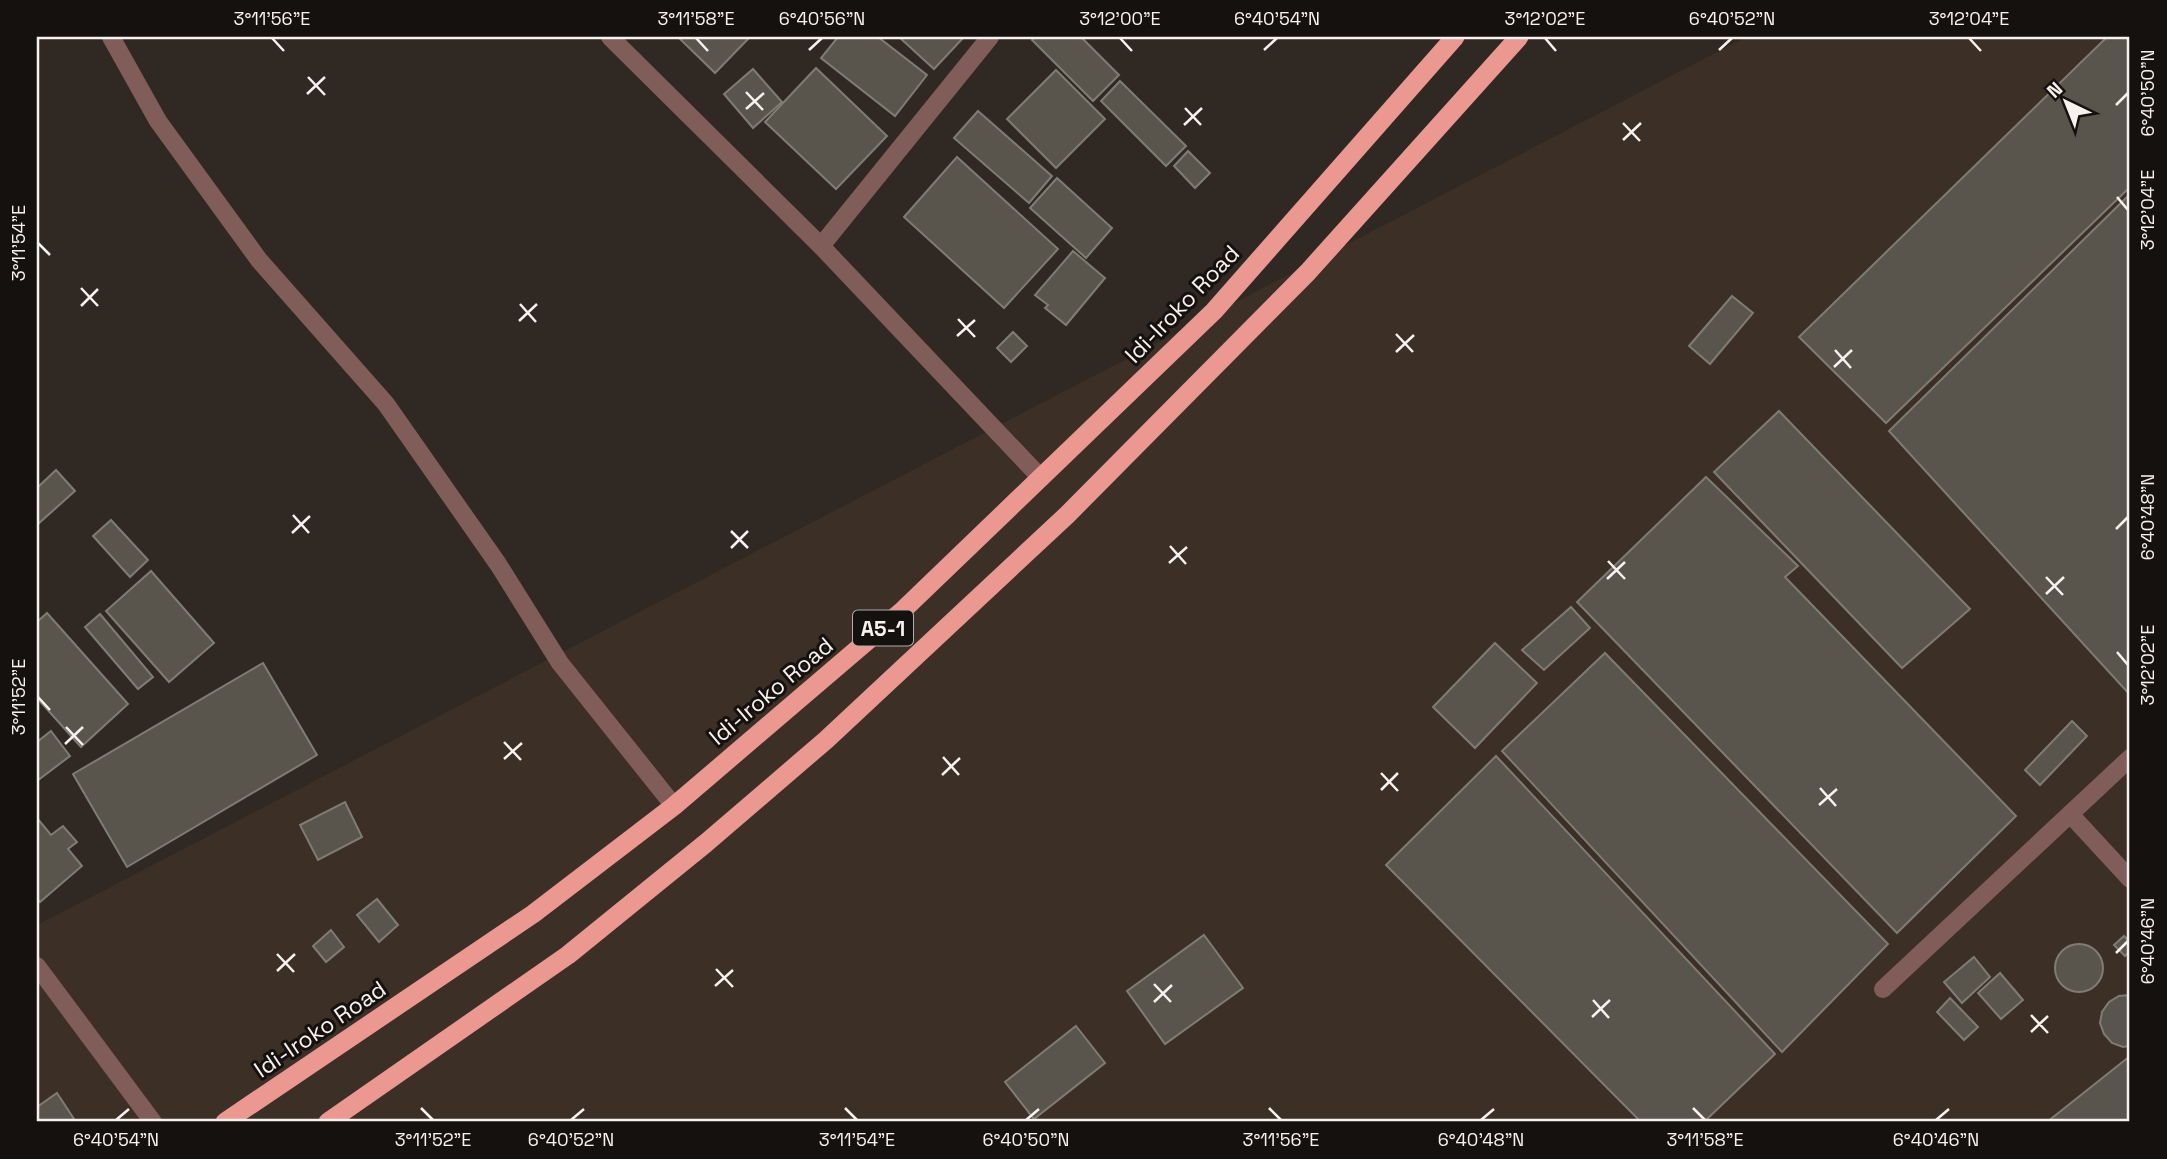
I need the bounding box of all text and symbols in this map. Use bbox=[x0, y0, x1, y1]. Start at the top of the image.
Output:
text: 3°11'56"E bbox=[234, 7, 310, 30]
text: 3°11'58"E bbox=[657, 7, 735, 30]
text: 6°40'56"N bbox=[779, 7, 865, 30]
text: 3°12'00"E bbox=[1079, 7, 1161, 30]
text: 6°40'54"N bbox=[1234, 7, 1320, 30]
text: 3°12'02"E bbox=[1505, 7, 1585, 30]
text: 6°40'52"N bbox=[1689, 7, 1775, 30]
text: 3°12'04"E bbox=[1929, 7, 2009, 30]
text: 6°40'50"N bbox=[2136, 49, 2159, 137]
north arrow bbox=[2030, 66, 2100, 136]
text: N bbox=[2042, 76, 2068, 103]
text: 3°12'04"E bbox=[2136, 170, 2159, 250]
text: 3°11'54"E bbox=[7, 205, 30, 281]
street label: Idi-Iroko Road bbox=[1118, 239, 1246, 369]
text: 6°40'48"N bbox=[2136, 474, 2159, 560]
road number: A5-1 bbox=[853, 610, 913, 646]
text: 3°12'02"E bbox=[2136, 625, 2159, 705]
street label: Idi-Iroko Road bbox=[703, 630, 839, 752]
text: 3°11'52"E bbox=[7, 659, 30, 735]
text: 6°40'46"N bbox=[2136, 898, 2159, 984]
street label: Idi-Iroko Road bbox=[248, 974, 392, 1084]
text: 6°40'54"N bbox=[73, 1128, 159, 1151]
text: 3°11'52"E bbox=[395, 1128, 471, 1151]
text: 6°40'52"N bbox=[528, 1128, 614, 1151]
text: 3°11'54"E bbox=[819, 1128, 895, 1151]
text: 6°40'50"N bbox=[982, 1128, 1070, 1151]
text: 3°11'56"E bbox=[1243, 1128, 1319, 1151]
text: 6°40'48"N bbox=[1438, 1128, 1524, 1151]
text: 3°11'58"E bbox=[1666, 1128, 1744, 1151]
text: 6°40'46"N bbox=[1893, 1128, 1979, 1151]

